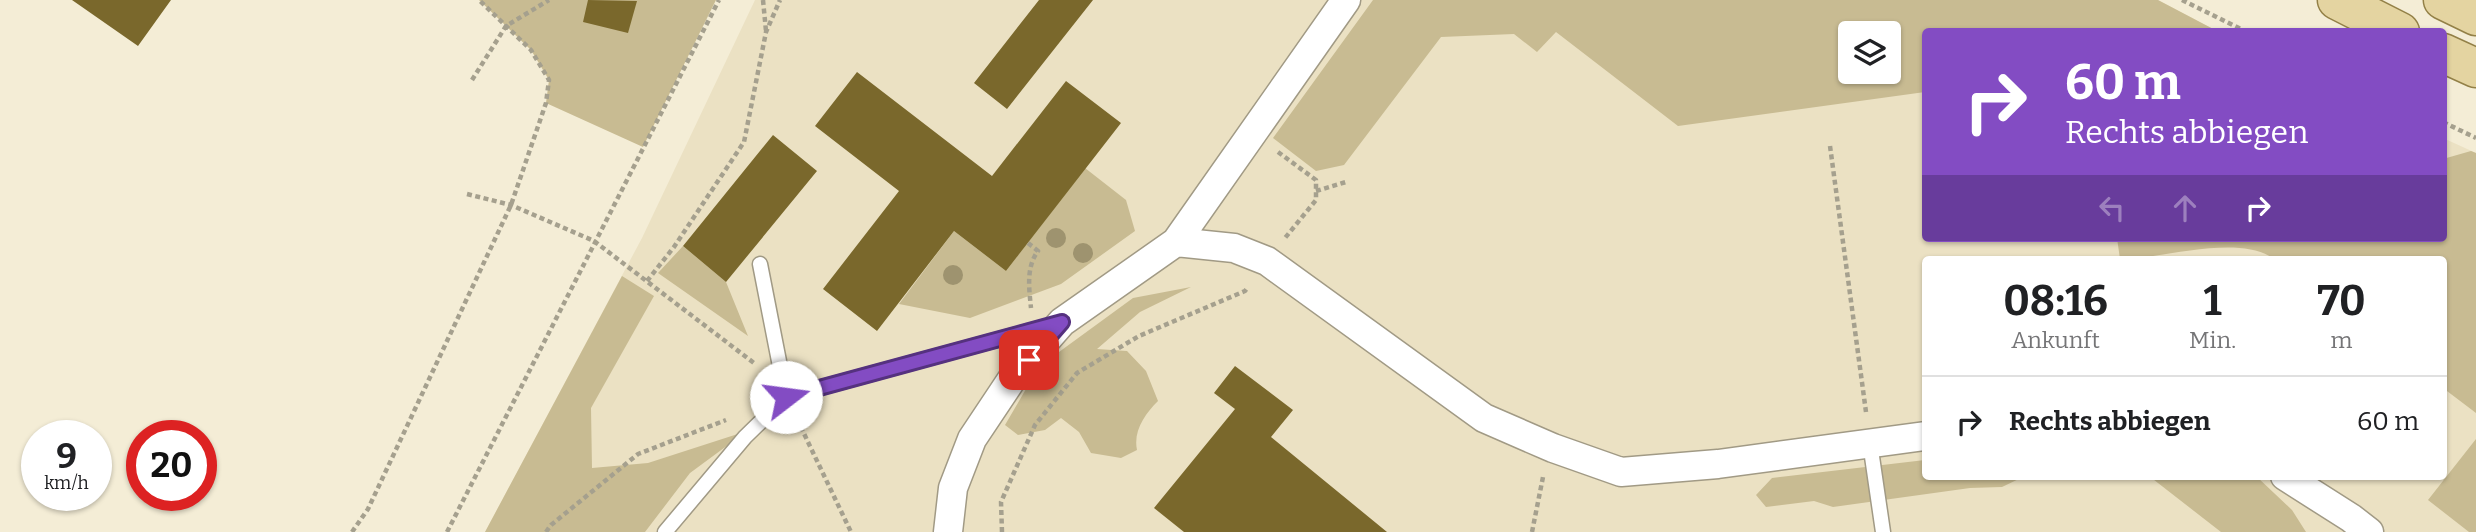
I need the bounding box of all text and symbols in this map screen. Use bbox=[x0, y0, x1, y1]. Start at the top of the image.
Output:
map controls bbox=[1838, 21, 1901, 84]
button: layers bbox=[1838, 21, 1901, 84]
text: 60 m bbox=[2065, 53, 2181, 112]
icon: right bbox=[1950, 56, 2041, 147]
text: Rechts abbiegen bbox=[2065, 113, 2308, 151]
icon: left bbox=[2093, 189, 2131, 227]
icon: ahead bbox=[2166, 189, 2204, 227]
icon: right bbox=[2239, 189, 2277, 227]
text: 08:16 bbox=[2003, 276, 2108, 326]
text: 1 bbox=[2203, 276, 2222, 326]
text: 70 bbox=[2317, 276, 2366, 326]
text: Ankunft bbox=[2011, 326, 2100, 354]
text: Min. bbox=[2189, 326, 2236, 354]
text: m bbox=[2331, 326, 2352, 354]
pin bbox=[999, 330, 1059, 390]
icon: arrive bbox=[1010, 341, 1048, 379]
position arrow bbox=[749, 360, 823, 434]
icon: right bbox=[1950, 403, 1988, 441]
text: Rechts abbiegen bbox=[2009, 406, 2211, 437]
text: 60 m bbox=[2357, 406, 2419, 437]
speed limit sign: 20 bbox=[126, 420, 217, 511]
text: 9 bbox=[56, 435, 77, 477]
text: km/h bbox=[44, 472, 89, 494]

